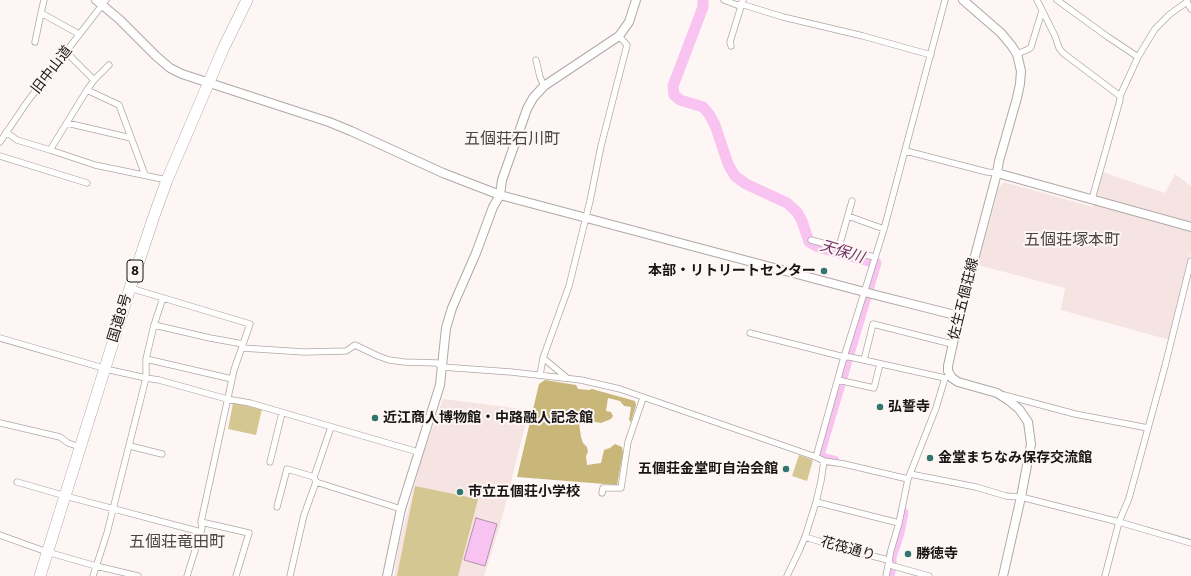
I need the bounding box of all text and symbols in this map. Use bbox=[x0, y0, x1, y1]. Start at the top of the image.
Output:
street label: 旧中山道 bbox=[28, 43, 76, 97]
district label: 五個荘石川町 bbox=[464, 130, 560, 150]
district label: 五個荘塚本町 bbox=[1024, 231, 1120, 251]
water label: 天保川 bbox=[818, 237, 866, 267]
street label: 佐生五個荘線 bbox=[946, 256, 982, 342]
road number: 8 bbox=[127, 260, 143, 282]
place label: 本部・リトリートセンター bbox=[648, 263, 816, 279]
marker: 本部・リトリートセンター bbox=[819, 266, 829, 276]
street label: 国道8号 bbox=[105, 292, 135, 344]
place label: 弘誓寺 bbox=[888, 399, 930, 415]
marker: 弘誓寺 bbox=[875, 402, 885, 412]
place label: 近江商人博物館・中路融人記念館 bbox=[383, 410, 593, 426]
marker: 近江商人博物館・中路融人記念館 bbox=[370, 413, 380, 423]
place label: 金堂まちなみ保存交流館 bbox=[938, 450, 1092, 466]
marker: 金堂まちなみ保存交流館 bbox=[925, 453, 935, 463]
place label: 五個荘金堂町自治会館 bbox=[638, 461, 778, 477]
marker: 五個荘金堂町自治会館 bbox=[781, 464, 791, 474]
place label: 市立五個荘小学校 bbox=[468, 484, 580, 500]
marker: 市立五個荘小学校 bbox=[455, 487, 465, 497]
district label: 五個荘竜田町 bbox=[129, 533, 225, 553]
street label: 花筏通り bbox=[819, 534, 877, 564]
place label: 勝徳寺 bbox=[916, 546, 958, 562]
marker: 勝徳寺 bbox=[903, 549, 913, 559]

